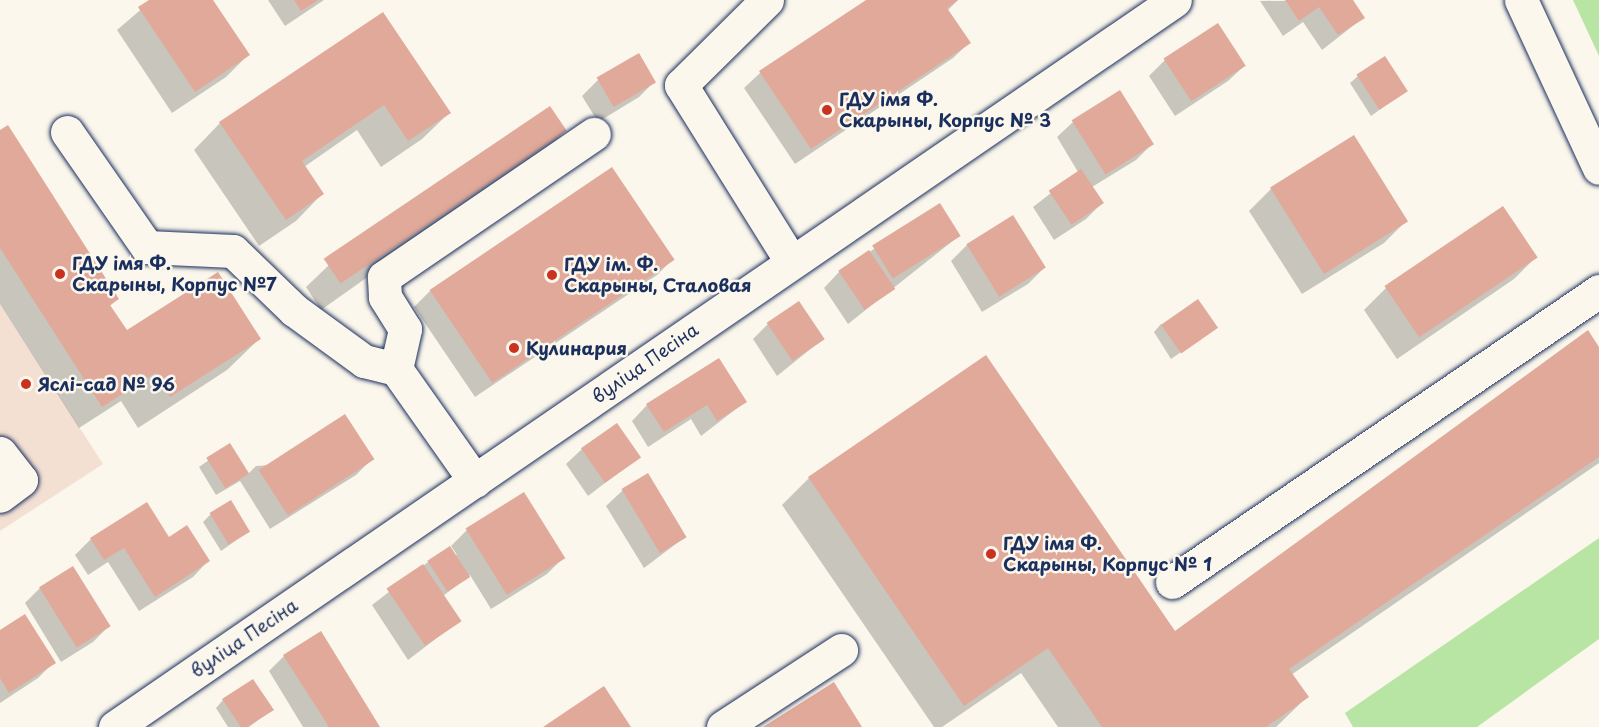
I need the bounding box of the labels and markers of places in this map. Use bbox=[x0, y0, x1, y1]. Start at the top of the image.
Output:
place label: ГДУ імя Ф. Скарыны, Корпус № 3 bbox=[839, 89, 1052, 132]
marker: ГДУ імя Ф. Скарыны, Корпус № 3 bbox=[820, 103, 834, 117]
place label: ГДУ імя Ф. Скарыны, Корпус №7 bbox=[72, 253, 278, 296]
place label: ГДУ ім. Ф. Скарыны, Сталовая bbox=[564, 254, 752, 296]
marker: ГДУ імя Ф. Скарыны, Корпус №7 bbox=[53, 267, 67, 281]
marker: ГДУ ім. Ф. Скарыны, Сталовая bbox=[545, 268, 559, 282]
place label: Кулинария bbox=[526, 337, 627, 359]
marker: Кулинария bbox=[507, 341, 521, 355]
place label: Яслі-сад № 96 bbox=[38, 373, 174, 395]
marker: Яслі-сад № 96 bbox=[19, 377, 33, 391]
place label: ГДУ імя Ф. Скарыны, Корпус № 1 bbox=[1003, 533, 1213, 576]
marker: ГДУ імя Ф. Скарыны, Корпус № 1 bbox=[984, 547, 998, 561]

